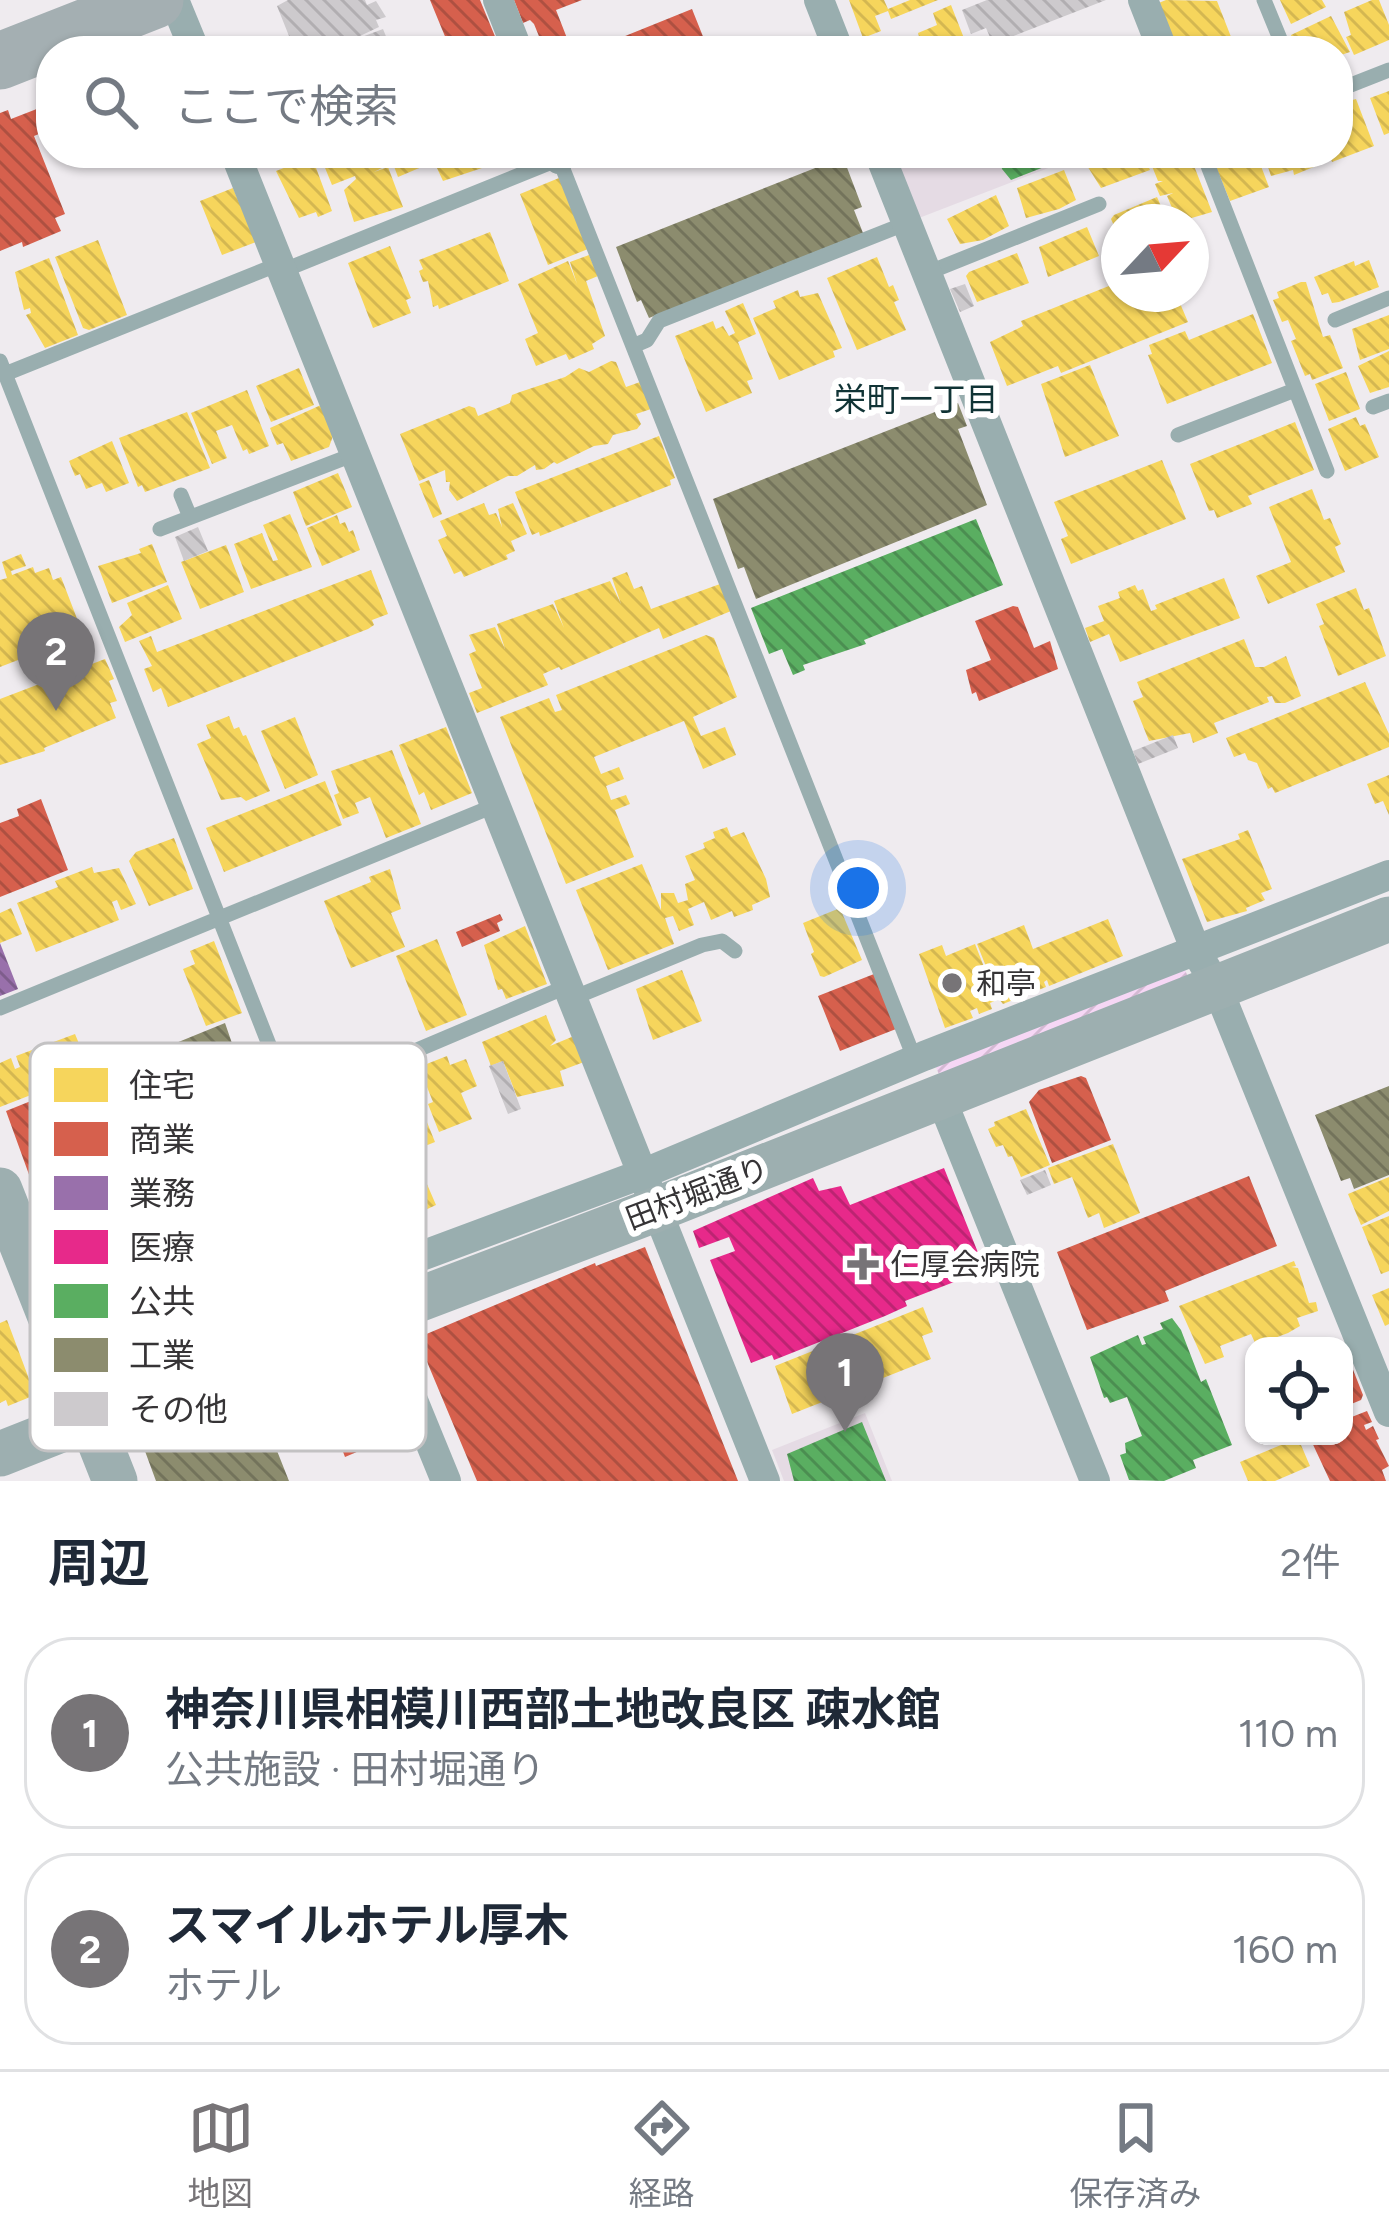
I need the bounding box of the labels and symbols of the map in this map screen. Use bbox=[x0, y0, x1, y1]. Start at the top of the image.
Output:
north arrow bbox=[1101, 204, 1209, 312]
district label: 栄町一丁目 bbox=[834, 380, 999, 419]
pin: 2 bbox=[17, 612, 95, 711]
your location bbox=[828, 858, 888, 918]
place label: 和亭 bbox=[976, 965, 1036, 1002]
marker: 和亭 bbox=[939, 970, 965, 996]
legend bbox=[30, 1043, 426, 1451]
text: 住宅 bbox=[129, 1066, 195, 1105]
text: 商業 bbox=[129, 1120, 195, 1159]
street label: 田村堀通り bbox=[620, 1149, 774, 1237]
text: 業務 bbox=[129, 1174, 195, 1213]
text: 医療 bbox=[129, 1228, 195, 1267]
place label: 仁厚会病院 bbox=[890, 1246, 1040, 1283]
marker: 仁厚会病院 bbox=[847, 1248, 879, 1280]
text: 公共 bbox=[129, 1282, 195, 1321]
pin: 1 bbox=[806, 1333, 884, 1432]
text: 工業 bbox=[129, 1336, 195, 1375]
text: その他 bbox=[129, 1390, 228, 1429]

